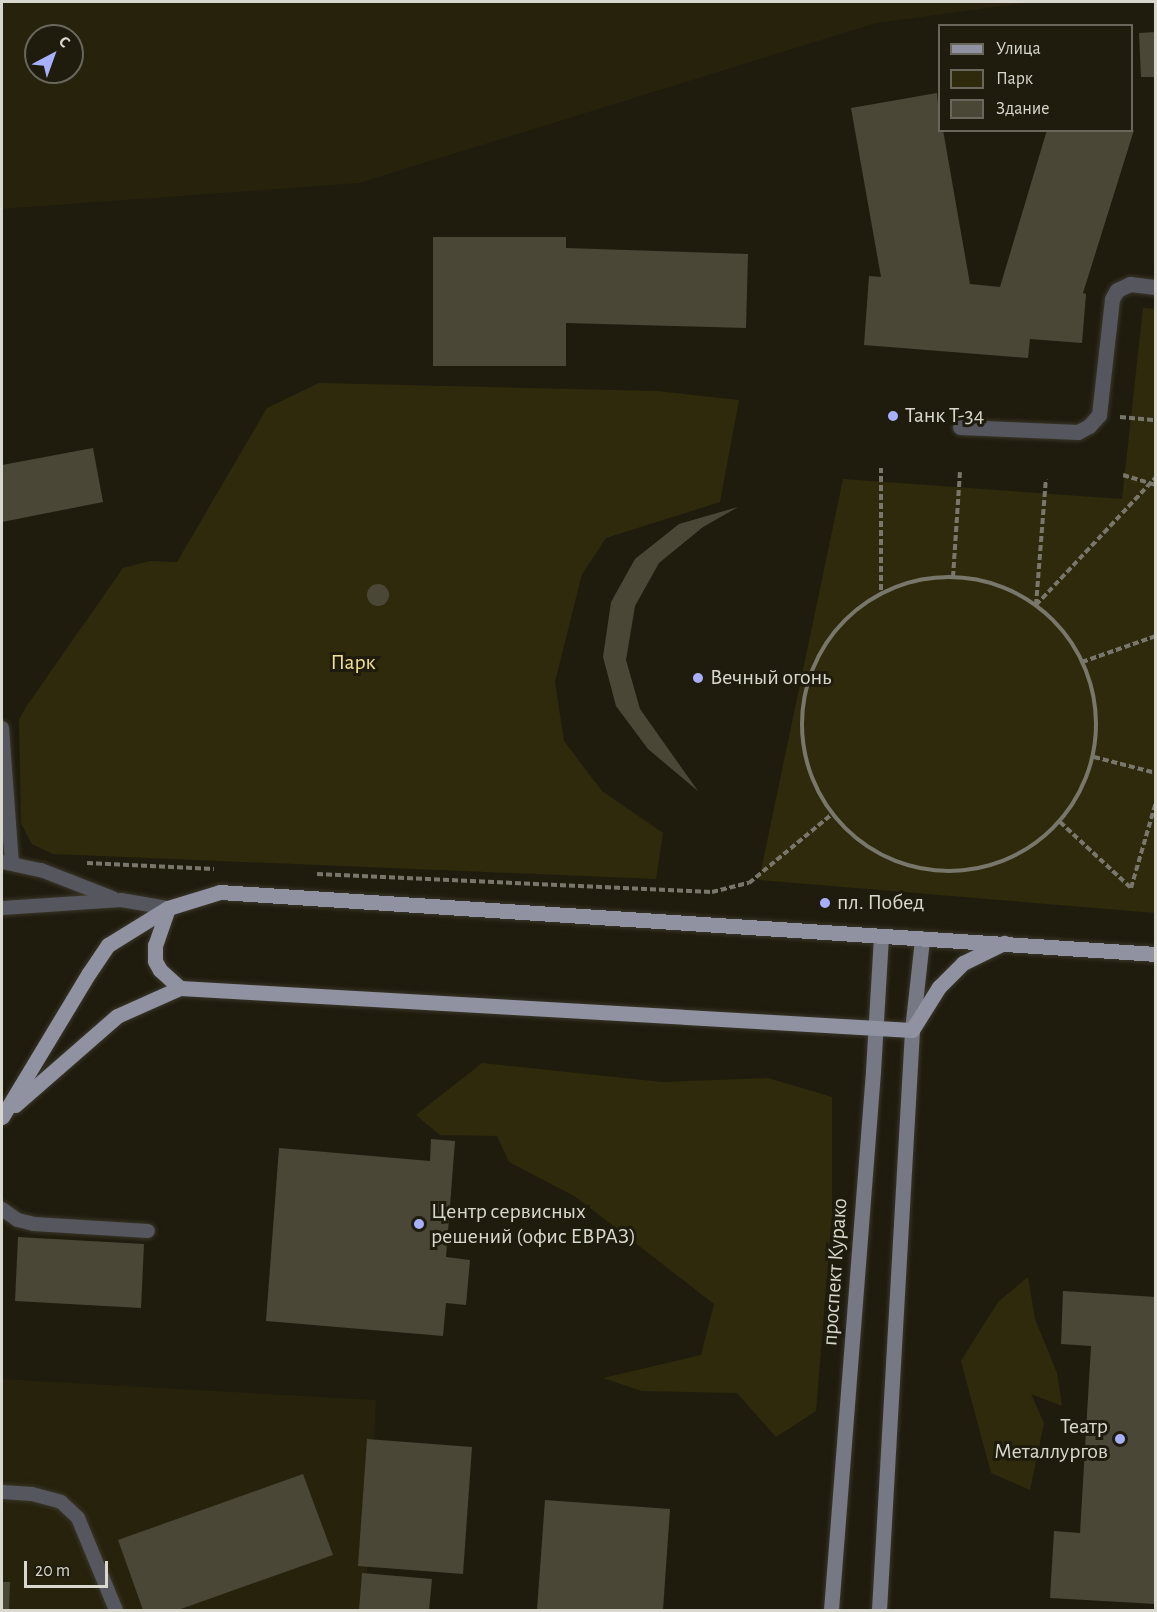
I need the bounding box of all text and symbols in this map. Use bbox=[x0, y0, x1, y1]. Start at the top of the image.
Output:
north arrow bbox=[24, 24, 84, 84]
legend bbox=[938, 24, 1133, 132]
text: С bbox=[56, 33, 73, 51]
text: Улица bbox=[996, 40, 1041, 58]
text: Парк bbox=[996, 70, 1033, 88]
text: Здание bbox=[996, 100, 1050, 118]
place label: Танк Т-34 bbox=[905, 403, 984, 429]
marker: Танк Т-34 bbox=[886, 409, 900, 423]
park label: Парк bbox=[330, 650, 376, 676]
place label: Вечный огонь bbox=[710, 665, 831, 691]
marker: Вечный огонь bbox=[691, 671, 705, 685]
place label: пл. Побед bbox=[837, 890, 924, 916]
marker: пл. Побед bbox=[818, 896, 832, 910]
street label: проспект Курако bbox=[817, 1197, 853, 1347]
place label: Центр сервисных решений (офис ЕВРАЗ) bbox=[431, 1198, 636, 1250]
marker: Центр сервисных решений (офис ЕВРАЗ) bbox=[412, 1217, 426, 1231]
place label: Театр Металлургов bbox=[994, 1413, 1108, 1464]
marker: Театр Металлургов bbox=[1113, 1432, 1127, 1446]
scale bar bbox=[27, 1549, 111, 1587]
text: 20 m bbox=[35, 1562, 70, 1580]

